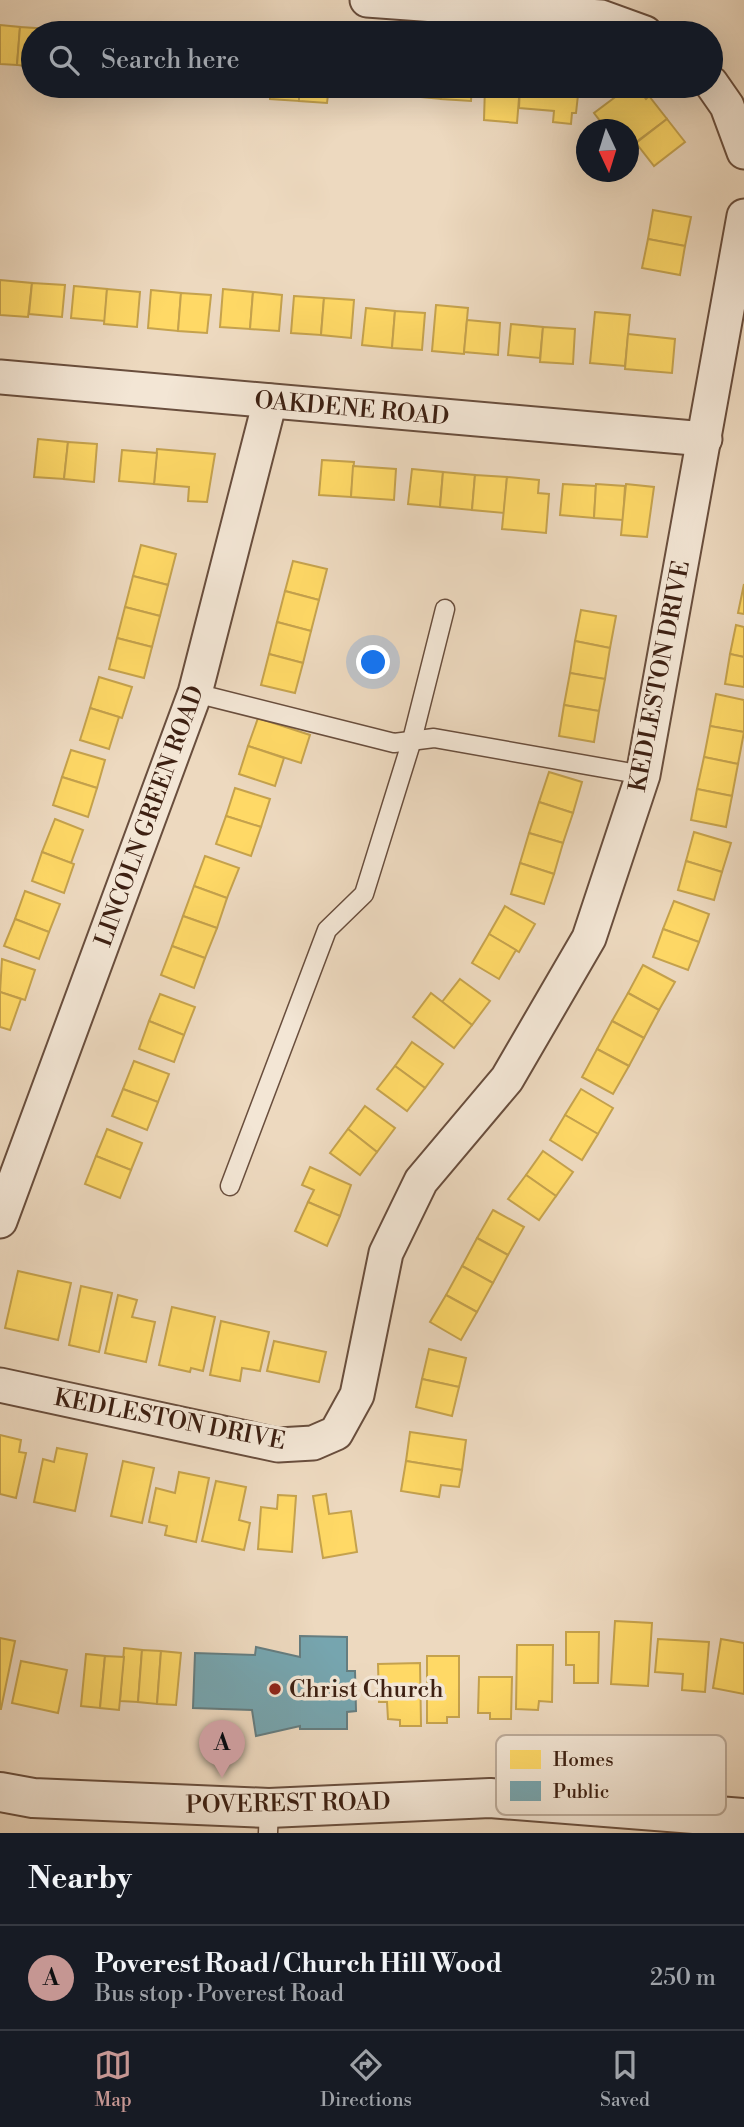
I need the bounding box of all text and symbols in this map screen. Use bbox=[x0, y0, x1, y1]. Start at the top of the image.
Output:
search box bbox=[21, 21, 723, 98]
icon: search bbox=[45, 41, 83, 79]
text: Search here bbox=[101, 44, 240, 76]
north arrow bbox=[576, 119, 639, 182]
street label: OAKDENE ROAD bbox=[253, 386, 450, 432]
street label: KEDLESTON DRIVE bbox=[623, 558, 697, 794]
your location bbox=[356, 645, 390, 679]
street label: LINCOLN GREEN ROAD bbox=[89, 682, 211, 951]
street label: KEDLESTON DRIVE bbox=[52, 1383, 288, 1457]
place label: Christ Church bbox=[289, 1675, 444, 1705]
marker: Christ Church bbox=[267, 1681, 283, 1697]
pin: A bbox=[199, 1720, 245, 1778]
legend bbox=[496, 1735, 726, 1815]
text: Homes bbox=[553, 1748, 613, 1772]
text: Public bbox=[553, 1780, 609, 1804]
street label: POVEREST ROAD bbox=[185, 1787, 391, 1821]
text: Nearby bbox=[28, 1860, 132, 1898]
text: Poverest Road / Church Hill Wood bbox=[95, 1948, 502, 1980]
text: A bbox=[43, 1964, 59, 1992]
text: 250 m bbox=[650, 1964, 716, 1992]
text: Bus stop · Poverest Road bbox=[95, 1980, 344, 2008]
tab: Map bbox=[94, 2046, 132, 2112]
tab: Directions bbox=[320, 2046, 412, 2112]
tab: Saved bbox=[600, 2046, 650, 2112]

